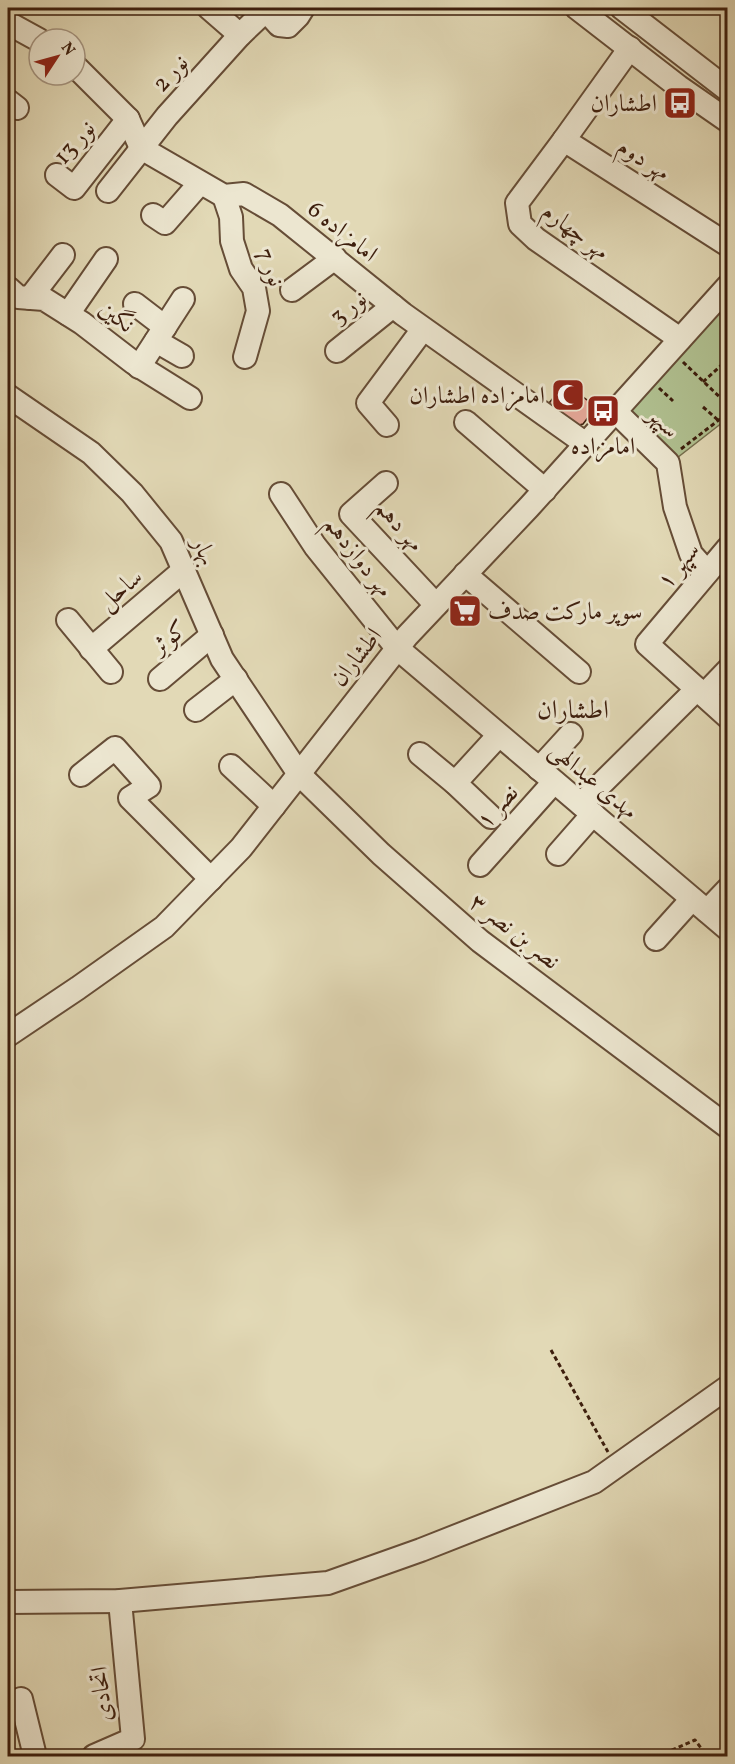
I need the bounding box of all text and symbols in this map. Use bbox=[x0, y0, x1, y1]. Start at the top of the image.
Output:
north arrow bbox=[27, 27, 87, 87]
text: N bbox=[55, 38, 80, 61]
street label: نور 2 bbox=[145, 48, 198, 101]
bus stop icon: اطشاران bbox=[662, 85, 698, 121]
place label: اطشاران bbox=[591, 88, 657, 122]
street label: نور 13 bbox=[47, 114, 104, 173]
street label: مهر دوم bbox=[609, 131, 676, 192]
street label: امامزاده 6 bbox=[299, 194, 384, 271]
street label: مهر چهارم bbox=[533, 196, 616, 271]
street label: نور 7 bbox=[246, 243, 292, 292]
street label: نور 3 bbox=[323, 283, 375, 334]
street label: نگین bbox=[91, 293, 141, 342]
mosque icon: امامزاده اطشاران bbox=[550, 377, 586, 413]
place label: امامزاده اطشاران bbox=[409, 380, 545, 414]
bus stop icon: امامزاده bbox=[585, 393, 621, 429]
street label: سپهر bbox=[637, 398, 686, 447]
place label: امامزاده bbox=[571, 431, 635, 465]
street label: مهر دهم bbox=[364, 493, 431, 562]
street label: مهر دوازدهم bbox=[312, 509, 400, 607]
street label: بهار bbox=[181, 530, 224, 571]
street label: سپهر ۱ bbox=[650, 536, 709, 597]
street label: ساحل bbox=[92, 562, 151, 619]
supermarket icon: سوپر مارکت صدف bbox=[447, 593, 483, 629]
place label: سوپر مارکت صدف bbox=[488, 596, 642, 630]
street label: کوثر bbox=[142, 613, 196, 666]
street label: اطشاران bbox=[324, 622, 391, 695]
district label: اطشاران bbox=[537, 693, 609, 729]
street label: مهدی عبدالهی bbox=[541, 734, 644, 829]
street label: نصر ۱ bbox=[469, 778, 527, 837]
street label: نصر بن نصر ۳ bbox=[461, 886, 566, 979]
street label: اتحادی bbox=[84, 1665, 122, 1723]

